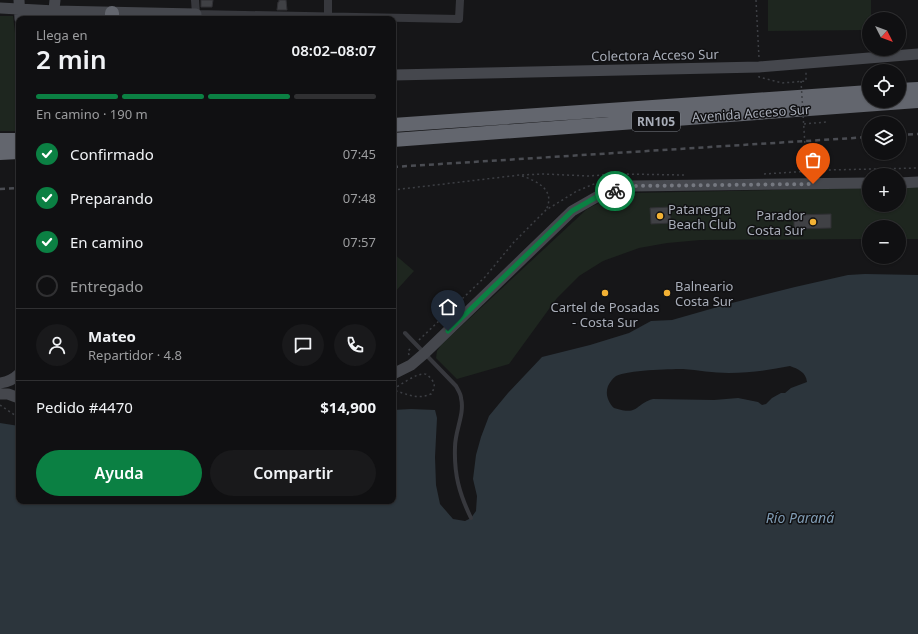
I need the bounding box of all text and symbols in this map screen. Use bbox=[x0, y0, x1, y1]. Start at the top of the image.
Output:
north arrow bbox=[862, 12, 906, 56]
map controls bbox=[862, 12, 906, 264]
text: Llega en bbox=[36, 26, 88, 44]
text: 08:02–08:07 bbox=[292, 40, 376, 60]
text: 2 min bbox=[36, 41, 107, 77]
street label: Colectora Acceso Sur bbox=[591, 45, 720, 65]
button: locate bbox=[862, 64, 906, 108]
street label: Avenida Acceso Sur bbox=[691, 100, 811, 126]
text: En camino · 190 m bbox=[36, 105, 148, 123]
road number: RN105 bbox=[632, 111, 680, 131]
button: layers bbox=[862, 116, 906, 160]
icon: check bbox=[36, 143, 58, 165]
pin bbox=[796, 143, 830, 184]
text: Confirmado bbox=[70, 144, 154, 164]
text: 07:45 bbox=[343, 145, 376, 163]
icon: bag bbox=[802, 149, 824, 171]
button: + bbox=[862, 168, 906, 212]
courier bbox=[595, 171, 635, 211]
icon: bike bbox=[604, 180, 626, 202]
icon: check bbox=[36, 187, 58, 209]
text: Preparando bbox=[70, 188, 153, 208]
text: 07:48 bbox=[343, 189, 376, 207]
place label: Patanegra Beach Club bbox=[668, 200, 736, 233]
place label: Parador Costa Sur bbox=[747, 206, 806, 239]
marker: Patanegra Beach Club bbox=[655, 211, 665, 221]
marker: Parador Costa Sur bbox=[808, 217, 818, 227]
button: − bbox=[862, 220, 906, 264]
icon: check bbox=[36, 231, 58, 253]
text: En camino bbox=[70, 232, 143, 252]
text: 07:57 bbox=[343, 233, 376, 251]
text: Entregado bbox=[70, 276, 143, 296]
place label: Balneario Costa Sur bbox=[675, 277, 734, 310]
marker: Cartel de Posadas - Costa Sur bbox=[600, 288, 610, 298]
marker: Balneario Costa Sur bbox=[662, 288, 672, 298]
pin bbox=[431, 290, 465, 331]
icon: home bbox=[437, 296, 459, 318]
place label: Cartel de Posadas - Costa Sur bbox=[550, 298, 660, 331]
button: person bbox=[36, 324, 78, 366]
button: chat bbox=[282, 324, 324, 366]
button: phone bbox=[334, 324, 376, 366]
text: Mateo bbox=[88, 326, 136, 346]
text: Repartidor · 4.8 bbox=[88, 346, 182, 364]
text: Pedido #4470 bbox=[36, 397, 133, 417]
text: $14,900 bbox=[320, 397, 376, 417]
button: Ayuda bbox=[36, 450, 202, 496]
button: Compartir bbox=[210, 450, 376, 496]
water label: Río Paraná bbox=[766, 508, 834, 527]

